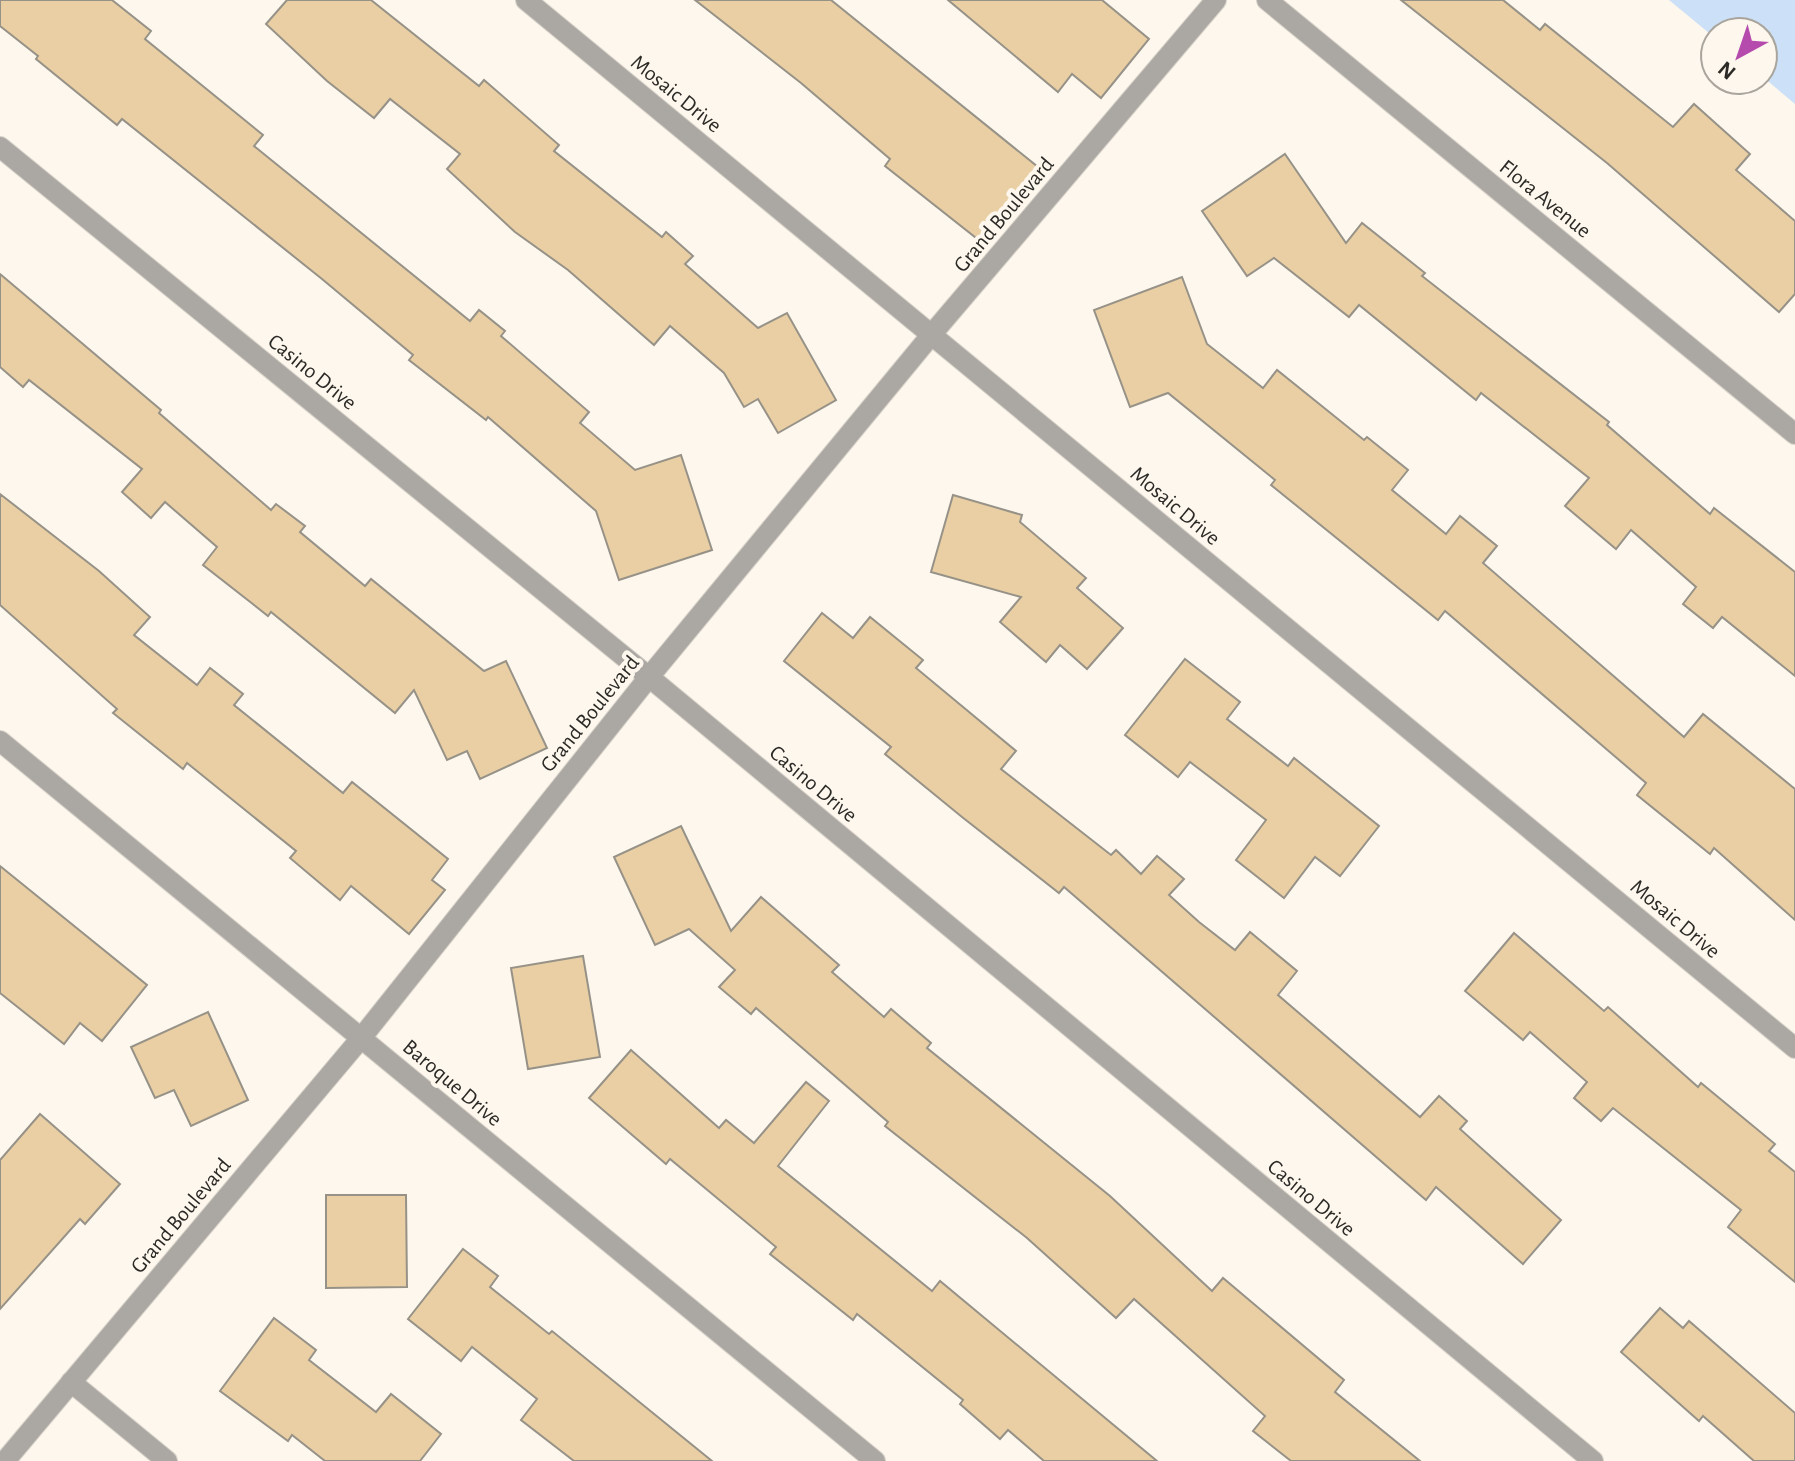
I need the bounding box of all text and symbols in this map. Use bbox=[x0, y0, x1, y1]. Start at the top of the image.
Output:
north arrow bbox=[1699, 16, 1779, 96]
street label: Mosaic Drive bbox=[627, 51, 726, 137]
text: N bbox=[1714, 57, 1740, 84]
street label: Grand Boulevard bbox=[950, 153, 1058, 276]
street label: Flora Avenue bbox=[1496, 156, 1595, 242]
street label: Casino Drive bbox=[264, 330, 361, 414]
street label: Mosaic Drive bbox=[1126, 462, 1224, 549]
street label: Grand Boulevard bbox=[536, 651, 643, 776]
street label: Casino Drive bbox=[765, 741, 861, 826]
street label: Mosaic Drive bbox=[1626, 875, 1724, 962]
street label: Baroque Drive bbox=[399, 1035, 506, 1130]
street label: Grand Boulevard bbox=[127, 1154, 235, 1277]
street label: Casino Drive bbox=[1263, 1155, 1359, 1240]

